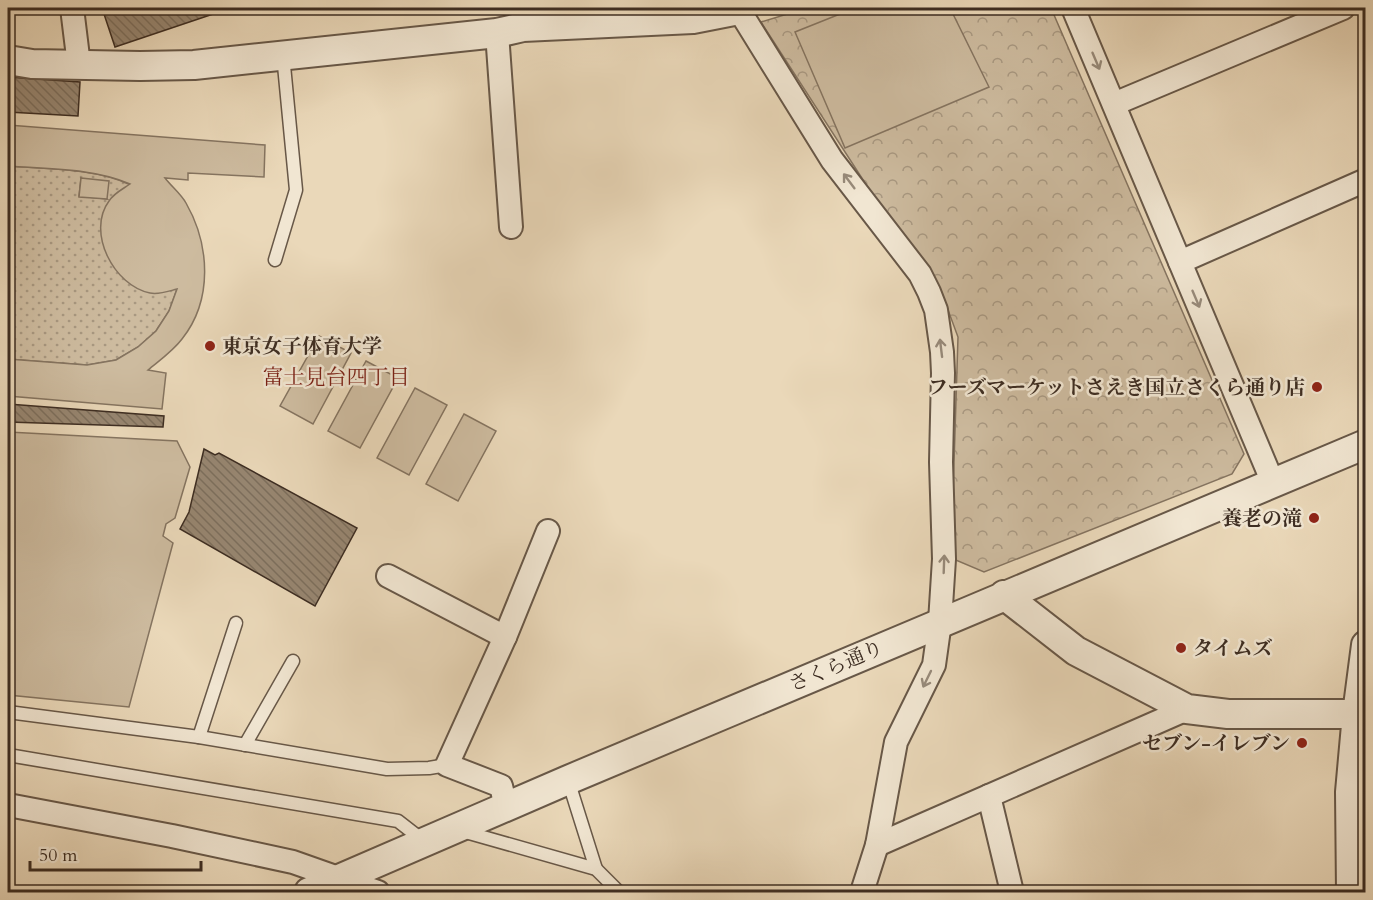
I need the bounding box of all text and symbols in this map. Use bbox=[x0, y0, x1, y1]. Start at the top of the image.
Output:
one-way arrow bbox=[1091, 52, 1102, 70]
one-way arrow bbox=[842, 174, 855, 190]
one-way arrow bbox=[1191, 289, 1202, 308]
place label: 東京女子体育大学 bbox=[222, 333, 382, 360]
marker: 東京女子体育大学 bbox=[203, 339, 217, 353]
one-way arrow bbox=[935, 339, 946, 359]
district label: 富士見台四丁目 bbox=[263, 363, 410, 392]
place label: フーズマーケットさえき国立さくら通り店 bbox=[928, 374, 1305, 401]
marker: フーズマーケットさえき国立さくら通り店 bbox=[1310, 380, 1324, 394]
place label: 養老の滝 bbox=[1222, 505, 1302, 532]
marker: 養老の滝 bbox=[1307, 511, 1321, 525]
one-way arrow bbox=[938, 555, 949, 574]
street label: さくら通り bbox=[785, 634, 887, 698]
place label: タイムズ bbox=[1193, 635, 1273, 662]
marker: タイムズ bbox=[1174, 641, 1188, 655]
one-way arrow bbox=[921, 669, 933, 687]
place label: セブン-イレブン bbox=[1142, 730, 1290, 757]
marker: セブン-イレブン bbox=[1295, 736, 1309, 750]
scale bar bbox=[30, 834, 201, 872]
text: 50 m bbox=[39, 843, 78, 868]

